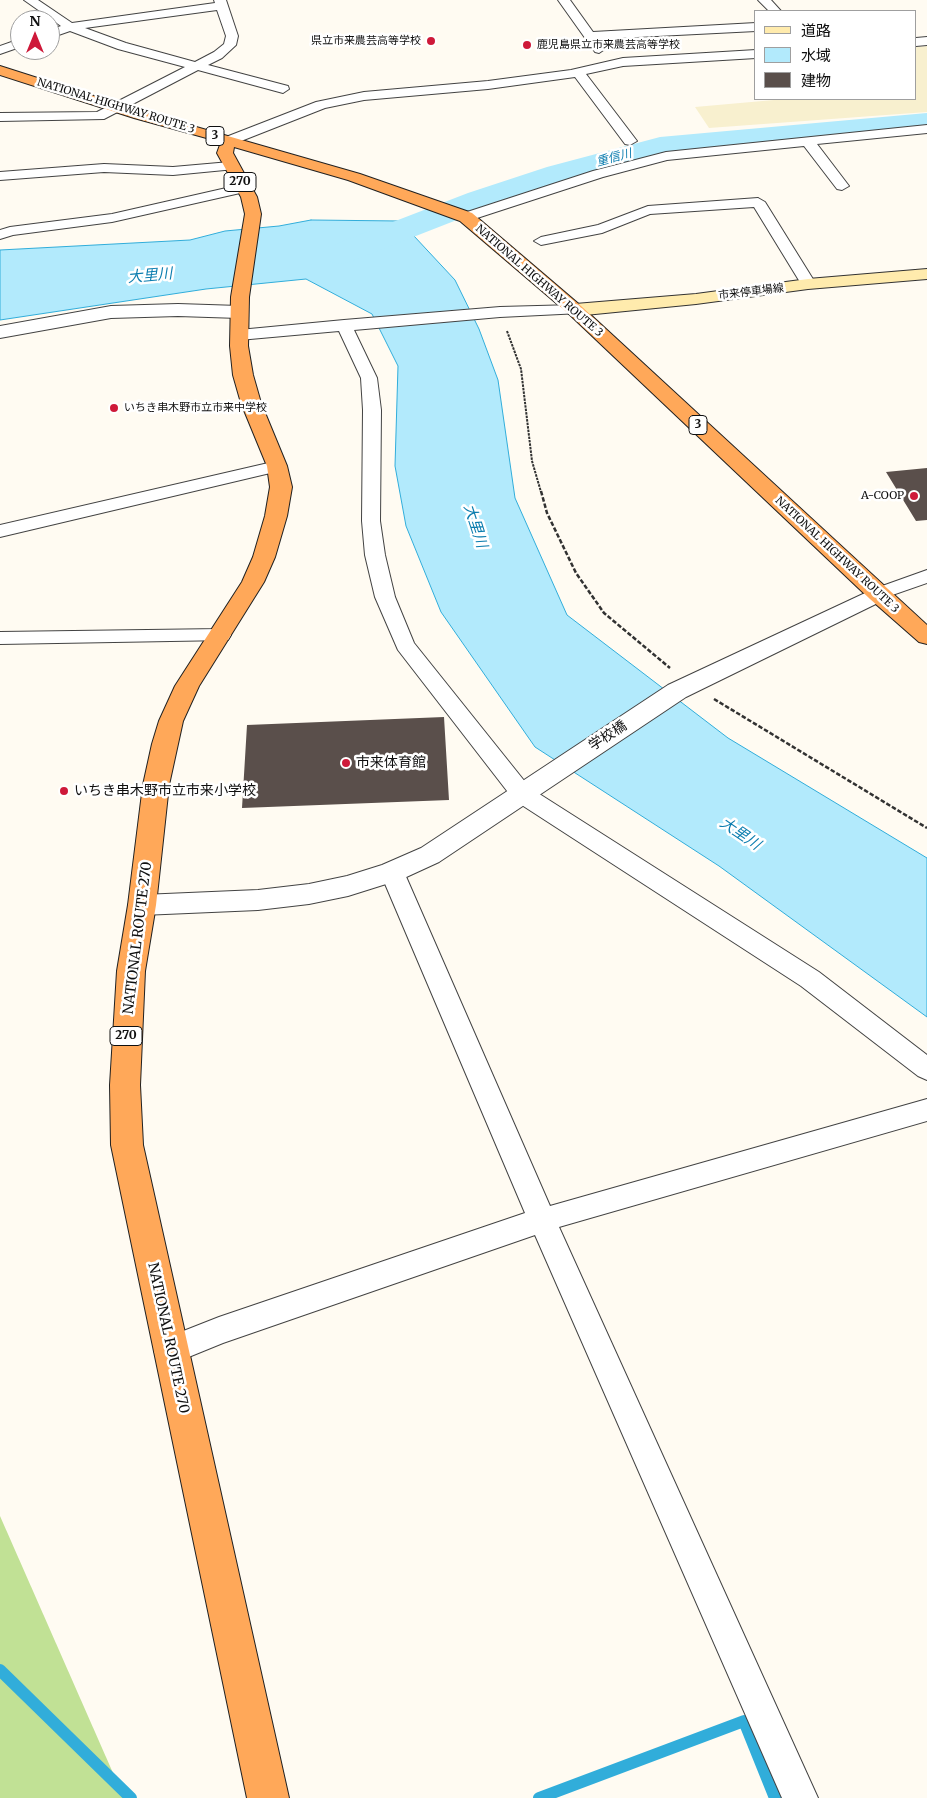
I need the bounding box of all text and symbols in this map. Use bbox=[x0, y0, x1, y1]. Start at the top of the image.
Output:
north arrow bbox=[10, 10, 60, 60]
legend bbox=[754, 10, 917, 100]
text: N bbox=[29, 12, 41, 30]
text: 道路 bbox=[801, 21, 831, 40]
place label: 県立市来農芸高等学校 bbox=[311, 34, 421, 48]
marker: 県立市来農芸高等学校 bbox=[425, 35, 437, 47]
place label: 鹿児島県立市来農芸高等学校 bbox=[537, 38, 680, 52]
marker: 鹿児島県立市来農芸高等学校 bbox=[521, 39, 533, 51]
text: 水域 bbox=[801, 46, 831, 65]
text: 建物 bbox=[801, 71, 831, 90]
street label: NATIONAL HIGHWAY ROUTE 3 bbox=[36, 76, 196, 136]
road number: 3 bbox=[206, 126, 224, 146]
water label: 重信川 bbox=[595, 146, 633, 170]
road number: 270 bbox=[224, 172, 256, 192]
street label: NATIONAL HIGHWAY ROUTE 3 bbox=[473, 222, 605, 340]
water label: 大里川 bbox=[127, 265, 173, 287]
street label: 市来停車場線 bbox=[717, 281, 785, 303]
place label: いちき串木野市立市来中学校 bbox=[124, 401, 267, 415]
marker: いちき串木野市立市来中学校 bbox=[108, 402, 120, 414]
road number: 3 bbox=[689, 416, 707, 434]
place label: A-COOP bbox=[861, 489, 904, 503]
marker: A-COOP bbox=[908, 490, 920, 502]
street label: NATIONAL HIGHWAY ROUTE 3 bbox=[772, 494, 902, 616]
water label: 大里川 bbox=[459, 502, 491, 550]
street label: 学校橋 bbox=[586, 718, 630, 754]
place label: 市来体育館 bbox=[356, 755, 426, 771]
marker: 市来体育館 bbox=[340, 757, 352, 769]
place label: いちき串木野市立市来小学校 bbox=[74, 783, 256, 799]
marker: いちき串木野市立市来小学校 bbox=[58, 785, 70, 797]
water label: 大里川 bbox=[716, 814, 764, 854]
street label: NATIONAL ROUTE 270 bbox=[120, 861, 156, 1015]
road number: 270 bbox=[110, 1026, 142, 1046]
street label: NATIONAL ROUTE 270 bbox=[144, 1261, 192, 1415]

